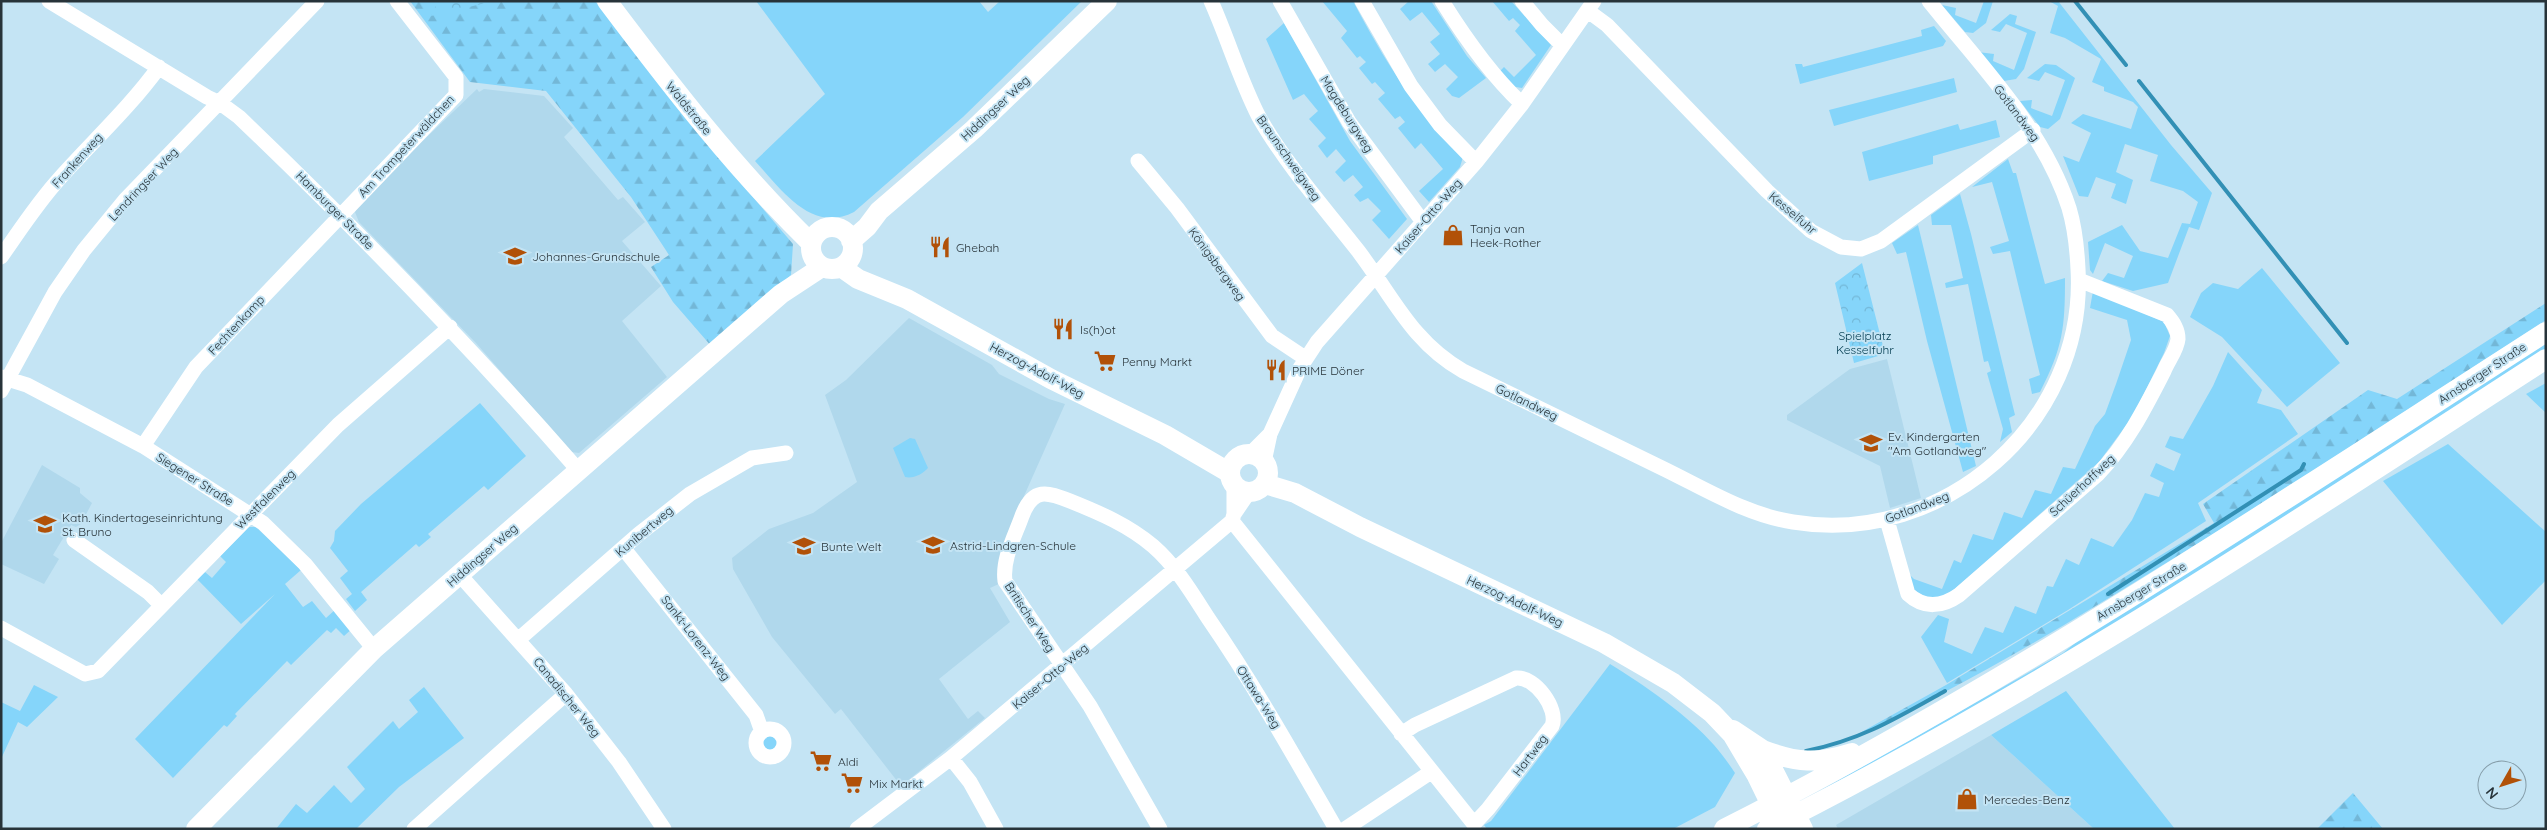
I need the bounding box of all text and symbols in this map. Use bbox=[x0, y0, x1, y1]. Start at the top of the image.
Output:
street label: Hiddingser Weg bbox=[957, 72, 1033, 144]
street label: Magdeburgweg bbox=[1317, 73, 1377, 155]
street label: Waldstraße bbox=[663, 78, 715, 138]
street label: Gotlandweg bbox=[1991, 82, 2043, 144]
street label: Am Trompeterwäldchen bbox=[355, 92, 457, 200]
street label: Braunschweigweg bbox=[1254, 112, 1324, 204]
street label: Frankenweg bbox=[49, 130, 105, 190]
street label: Lendringser Weg bbox=[105, 144, 181, 224]
street label: Hamburger Straße bbox=[293, 168, 377, 252]
street label: Kaiser-Otto-Weg bbox=[1391, 175, 1465, 257]
street label: Kesselfuhr bbox=[1766, 189, 1820, 238]
place label: Tanja van Heek-Rother bbox=[1470, 221, 1541, 250]
shop icon: Tanja van Heek-Rother bbox=[1440, 222, 1466, 248]
street label: Königsbergweg bbox=[1185, 224, 1249, 304]
restaurant icon: Ghebah bbox=[927, 234, 953, 260]
place label: Ghebah bbox=[956, 240, 999, 255]
school or university icon: Johannes-Grundschule bbox=[502, 243, 528, 269]
place label: Johannes-Grundschule bbox=[532, 249, 660, 264]
street label: Fechtenkamp bbox=[205, 292, 267, 358]
restaurant icon: Is(h)ot bbox=[1050, 316, 1076, 342]
place label: Is(h)ot bbox=[1080, 322, 1116, 337]
park label: Spielplatz Kesselfuhr bbox=[1836, 328, 1894, 357]
street label: Herzog-Adolf-Weg bbox=[987, 339, 1087, 401]
street label: Arnsberger Straße bbox=[2435, 339, 2529, 407]
supermarket icon: Penny Markt bbox=[1092, 348, 1118, 374]
place label: Penny Markt bbox=[1122, 354, 1192, 369]
restaurant icon: PRIME Döner bbox=[1263, 357, 1289, 383]
place label: PRIME Döner bbox=[1292, 363, 1365, 378]
street label: Gotlandweg bbox=[1494, 381, 1560, 423]
place label: Ev. Kindergarten "Am Gotlandweg" bbox=[1888, 429, 1987, 458]
school or university icon: Ev. Kindergarten "Am Gotlandweg" bbox=[1858, 430, 1884, 456]
street label: Siegener Straße bbox=[154, 449, 237, 509]
street label: Schüerhoffweg bbox=[2046, 451, 2118, 519]
street label: Westfalenweg bbox=[232, 466, 298, 532]
street label: Gotlandweg bbox=[1883, 488, 1951, 526]
street label: Kunibertweg bbox=[612, 503, 676, 559]
place label: Kath. Kindertageseinrichtung St. Bruno bbox=[62, 510, 223, 539]
school or university icon: Kath. Kindertageseinrichtung St. Bruno bbox=[32, 511, 58, 537]
street label: Hiddingser Weg bbox=[444, 520, 520, 590]
school or university icon: Astrid-Lindgren-Schule bbox=[920, 532, 946, 558]
school or university icon: Bunte Welt bbox=[791, 533, 817, 559]
place label: Astrid-Lindgren-Schule bbox=[950, 538, 1076, 553]
place label: Bunte Welt bbox=[821, 539, 882, 554]
street label: Arnsberger Straße bbox=[2093, 558, 2189, 624]
street label: Herzog-Adolf-Weg bbox=[1464, 572, 1566, 630]
street label: Britischer Weg bbox=[1002, 579, 1058, 655]
street label: Sankt-Lorenz-Weg bbox=[658, 592, 734, 684]
street label: Kaiser-Otto-Weg bbox=[1009, 640, 1091, 712]
street label: Canadischer Weg bbox=[530, 654, 604, 740]
street label: Ottawa-Weg bbox=[1234, 663, 1284, 731]
street label: Hartweg bbox=[1509, 731, 1551, 779]
supermarket icon: Aldi bbox=[808, 748, 834, 774]
place label: Aldi bbox=[838, 754, 858, 769]
north arrow bbox=[2477, 760, 2527, 810]
supermarket icon: Mix Markt bbox=[839, 770, 865, 796]
place label: Mix Markt bbox=[869, 776, 923, 791]
text: N bbox=[2482, 784, 2502, 803]
shop icon: Mercedes-Benz bbox=[1954, 786, 1980, 812]
place label: Mercedes-Benz bbox=[1984, 792, 2070, 807]

